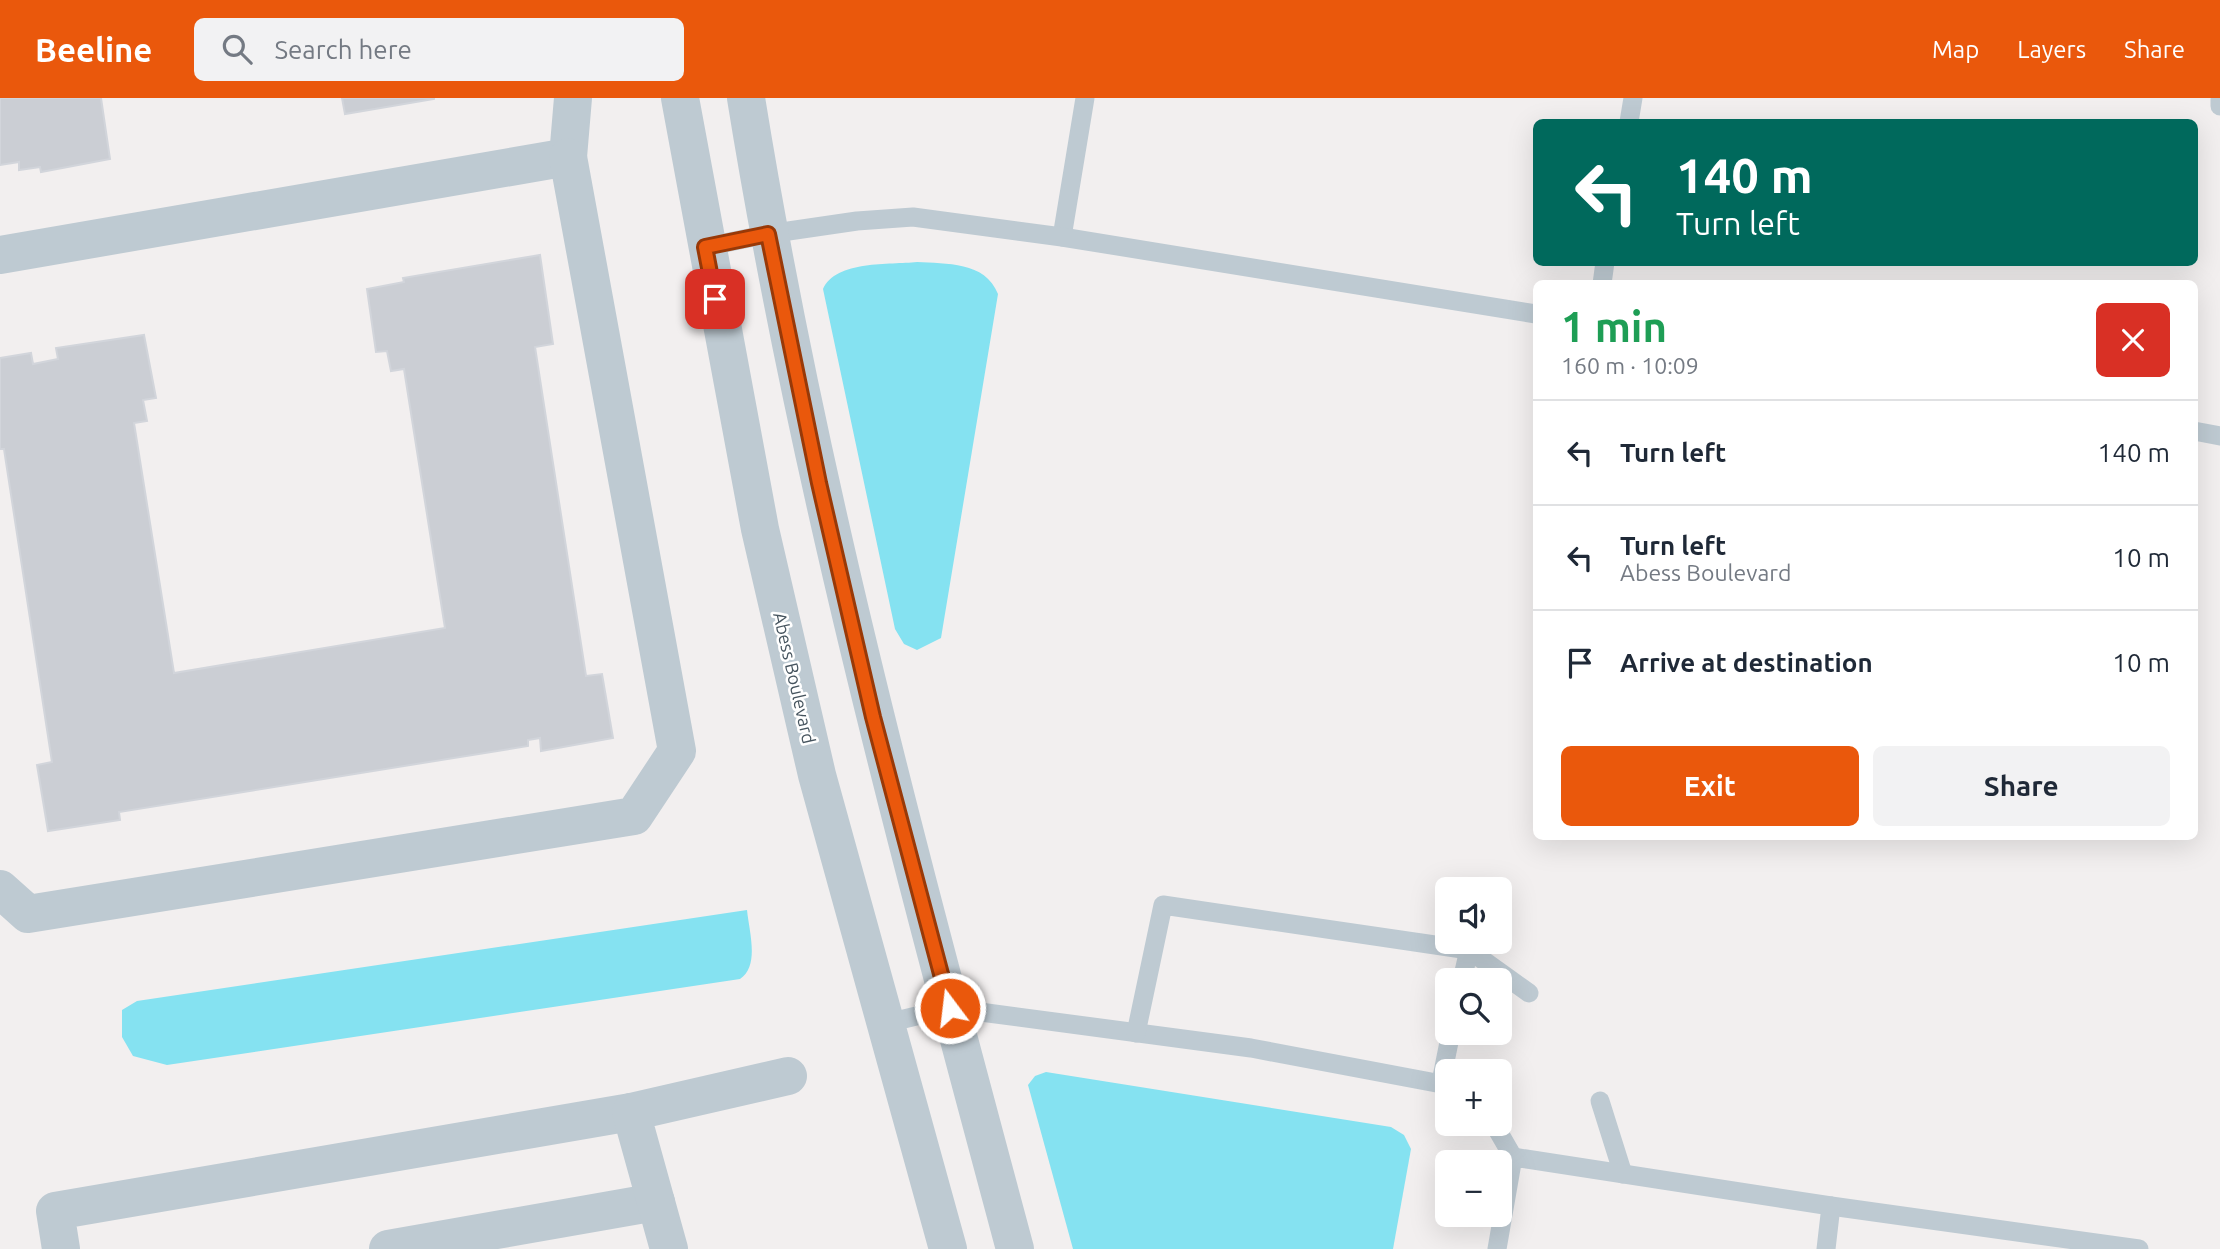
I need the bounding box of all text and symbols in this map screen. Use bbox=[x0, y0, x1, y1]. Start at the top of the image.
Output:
search box bbox=[194, 18, 684, 81]
icon: search bbox=[218, 30, 256, 68]
text: Beeline bbox=[35, 31, 152, 68]
text: Search here bbox=[274, 35, 412, 64]
text: Map bbox=[1932, 36, 1979, 63]
text: Layers bbox=[2017, 36, 2086, 63]
text: Share bbox=[2124, 36, 2185, 63]
icon: left bbox=[1561, 147, 1652, 238]
text: 140 m bbox=[1676, 147, 1813, 202]
text: Turn left bbox=[1676, 205, 1800, 241]
pin bbox=[685, 269, 745, 329]
icon: arrive bbox=[696, 280, 734, 318]
text: 1 min bbox=[1561, 303, 1667, 350]
button: close bbox=[2096, 303, 2170, 377]
text: 160 m · 10:09 bbox=[1561, 353, 1699, 378]
icon: left bbox=[1561, 434, 1599, 472]
text: Turn left bbox=[1620, 438, 1726, 467]
text: 140 m bbox=[2098, 438, 2170, 467]
text: Turn left bbox=[1620, 531, 1726, 560]
icon: left bbox=[1561, 539, 1599, 577]
text: 10 m bbox=[2112, 543, 2170, 572]
text: Abess Boulevard bbox=[1620, 560, 1791, 585]
street label: Abess Boulevard bbox=[770, 610, 820, 745]
icon: arrive bbox=[1561, 644, 1599, 682]
text: Arrive at destination bbox=[1620, 648, 1873, 677]
text: 10 m bbox=[2112, 648, 2170, 677]
button: Exit bbox=[1561, 746, 1859, 826]
button: Share bbox=[1873, 746, 2170, 826]
map controls bbox=[1435, 877, 1512, 1227]
button: sound bbox=[1435, 877, 1512, 954]
button: search bbox=[1435, 968, 1512, 1045]
position arrow bbox=[913, 971, 987, 1045]
button: + bbox=[1435, 1059, 1512, 1136]
button: − bbox=[1435, 1150, 1512, 1227]

